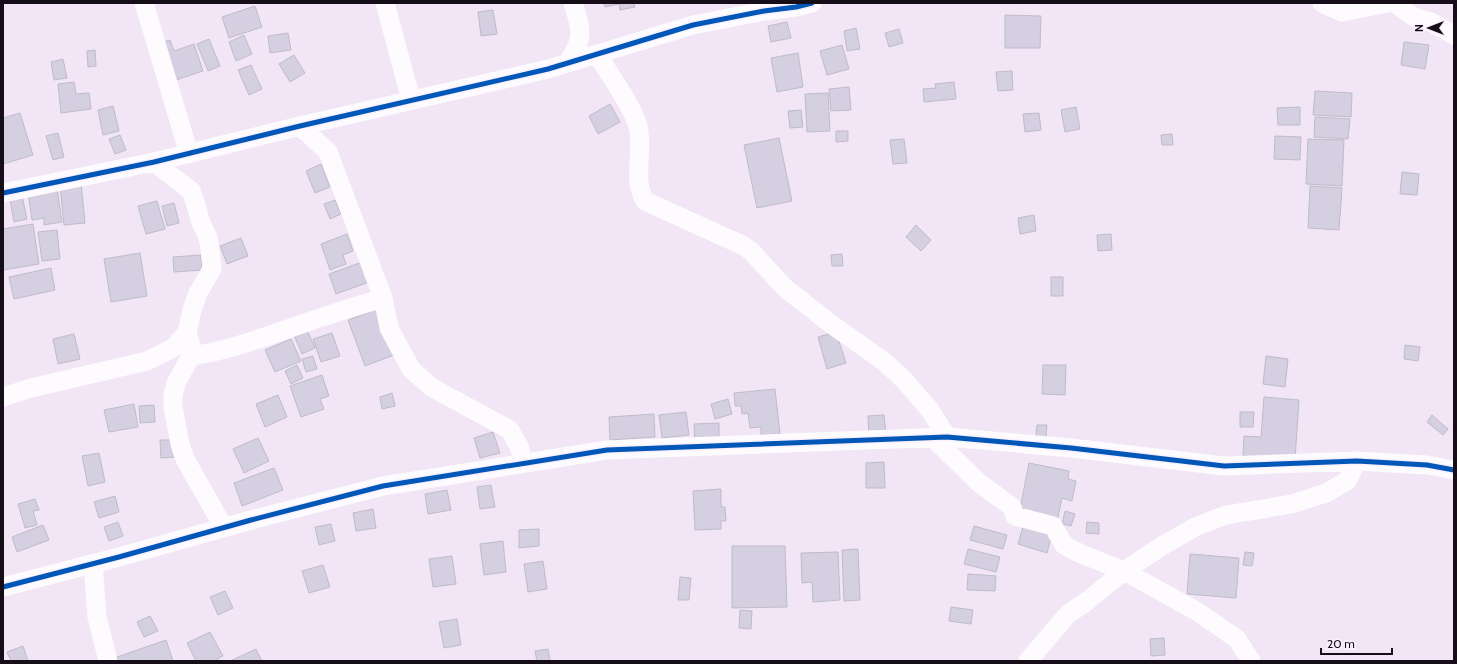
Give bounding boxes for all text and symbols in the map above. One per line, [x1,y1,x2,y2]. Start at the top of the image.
north arrow [1409,8,1449,48]
text: N [1412,24,1426,32]
scale bar [1321,630,1392,656]
text: 20 m [1327,636,1355,651]

